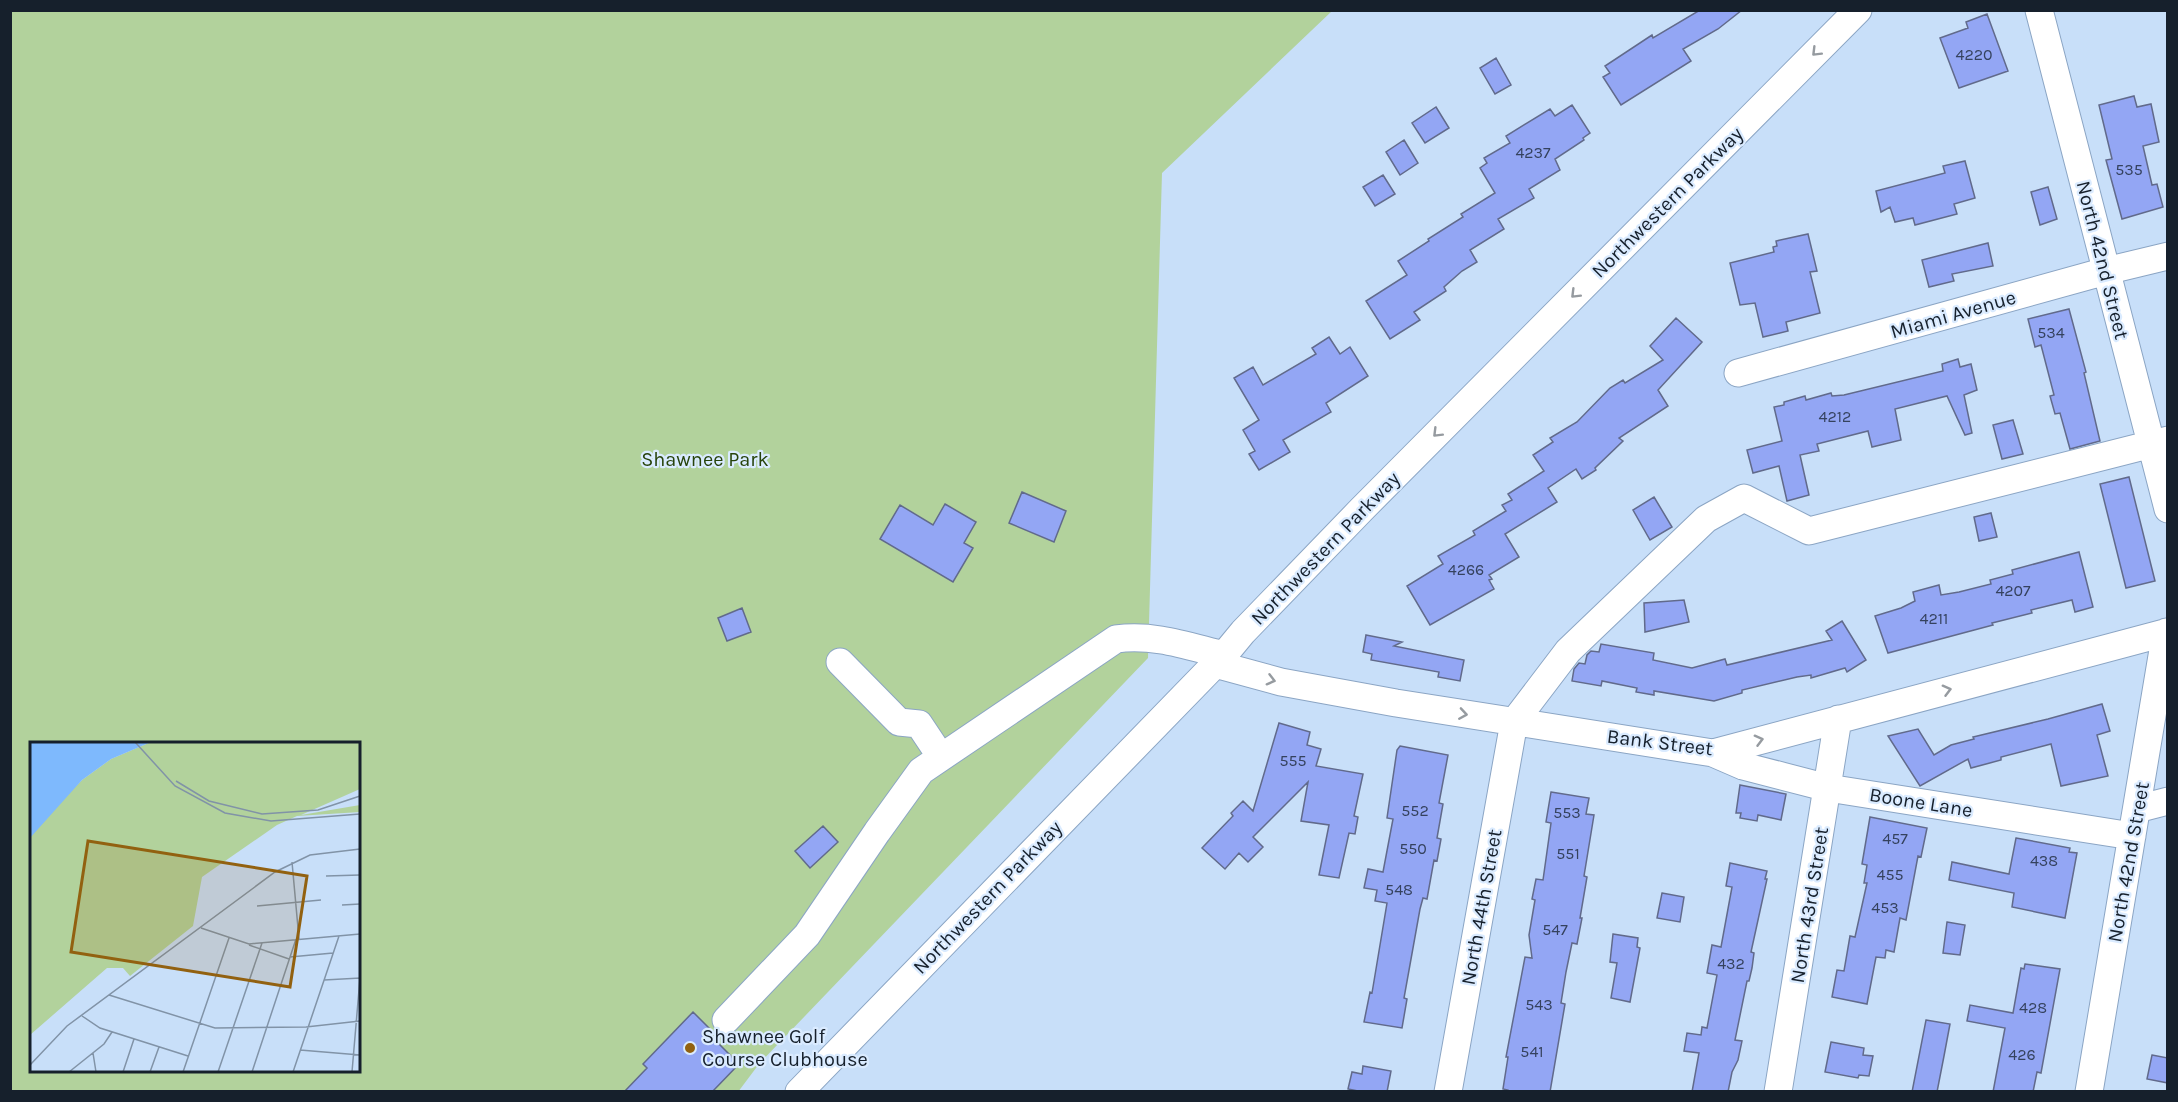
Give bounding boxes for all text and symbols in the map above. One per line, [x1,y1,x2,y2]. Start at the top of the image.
one-way arrow [1813,45,1823,56]
house number: 4220 [1956,45,1992,64]
street label: Northwestern Parkway [1587,122,1748,283]
house number: 4237 [1515,143,1551,162]
house number: 535 [2115,160,2143,179]
street label: North 42nd Street [2072,178,2133,342]
street label: Miami Avenue [1888,286,2018,343]
one-way arrow [1571,288,1582,298]
house number: 534 [2037,323,2065,342]
house number: 4212 [1819,407,1851,426]
one-way arrow [1434,425,1445,436]
park label: Shawnee Park [641,448,769,471]
street label: Northwestern Parkway [1246,467,1404,630]
house number: 4266 [1448,560,1484,579]
house number: 4207 [1995,581,2031,600]
house number: 4211 [1920,609,1948,628]
one-way arrow [1266,672,1276,685]
one-way arrow [1941,685,1952,697]
one-way arrow [1459,707,1468,719]
street label: Bank Street [1606,725,1715,760]
one-way arrow [1753,735,1764,747]
inset map [30,742,360,1072]
house number: 555 [1279,751,1307,770]
street label: North 42nd Street [2103,780,2154,944]
street label: Boone Lane [1868,783,1974,822]
house number: 552 [1401,801,1429,820]
house number: 553 [1553,803,1581,822]
street label: Northwestern Parkway [908,816,1066,979]
street label: North 43rd Street [1786,825,1833,985]
street label: North 44th Street [1456,827,1507,987]
house number: 457 [1882,829,1908,848]
house number: 550 [1399,839,1427,858]
house number: 551 [1556,844,1580,863]
house number: 438 [2030,851,2058,870]
house number: 455 [1877,865,1904,884]
house number: 548 [1385,880,1413,899]
house number: 453 [1871,898,1899,917]
house number: 547 [1542,920,1568,939]
house number: 432 [1717,954,1745,973]
house number: 543 [1525,995,1553,1014]
house number: 428 [2019,998,2047,1017]
place label: Shawnee Golf Course Clubhouse [702,1025,868,1071]
marker: Shawnee Golf Course Clubhouse [683,1041,697,1055]
house number: 541 [1520,1042,1544,1061]
house number: 426 [2008,1045,2036,1064]

